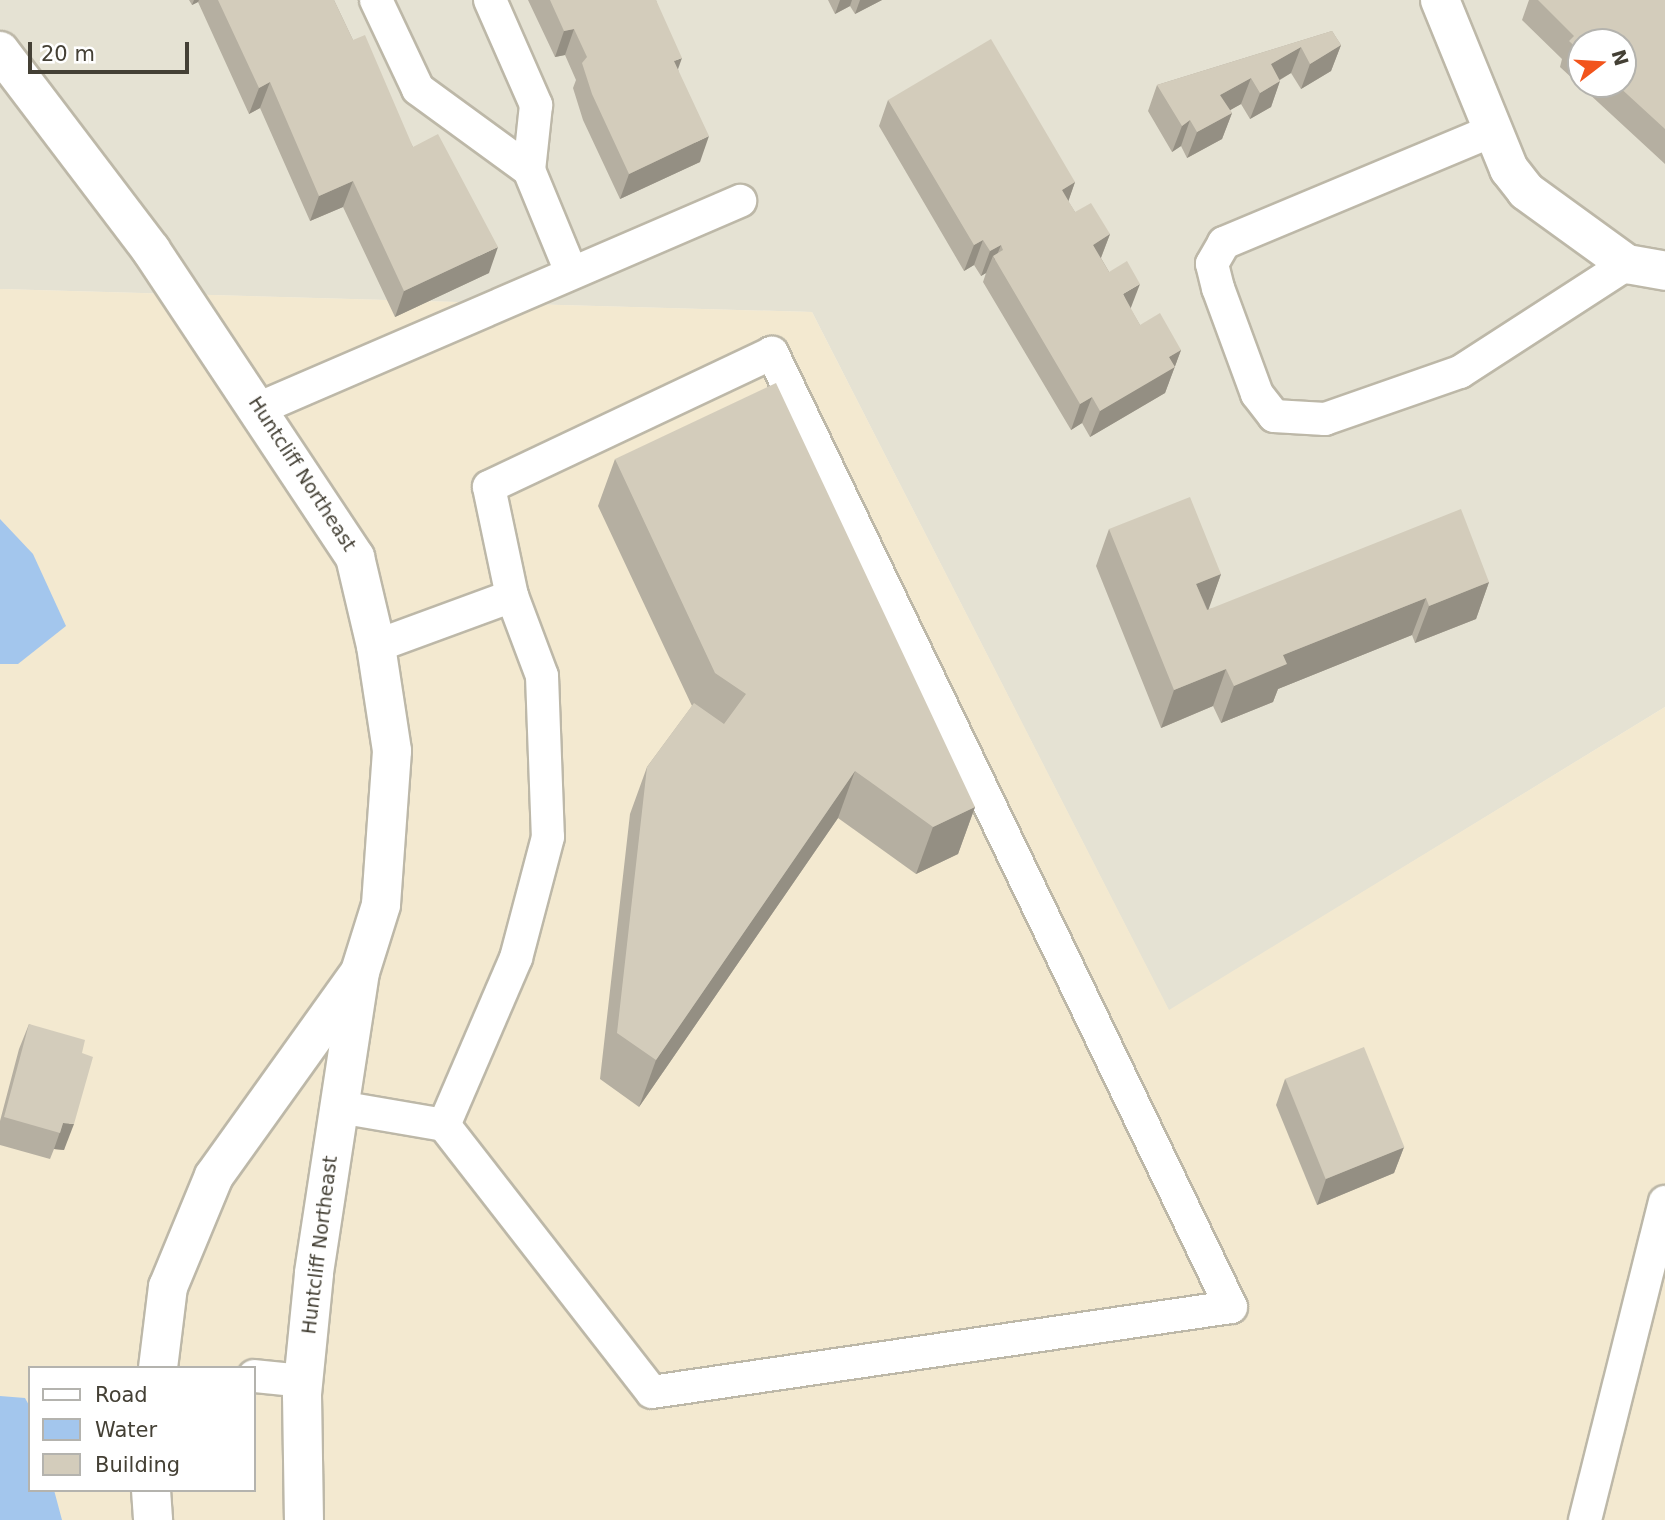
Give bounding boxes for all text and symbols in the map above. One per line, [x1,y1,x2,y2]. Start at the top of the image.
scale bar [32,28,192,72]
north arrow [1567,28,1637,98]
text: 20 m [41,42,95,66]
text: N [1607,47,1633,68]
street label: Huntcliff Northeast [243,392,361,556]
street label: Huntcliff Northeast [298,1154,342,1336]
legend [28,1366,256,1492]
text: Road [95,1383,148,1407]
text: Water [95,1418,157,1442]
text: Building [95,1453,180,1477]

